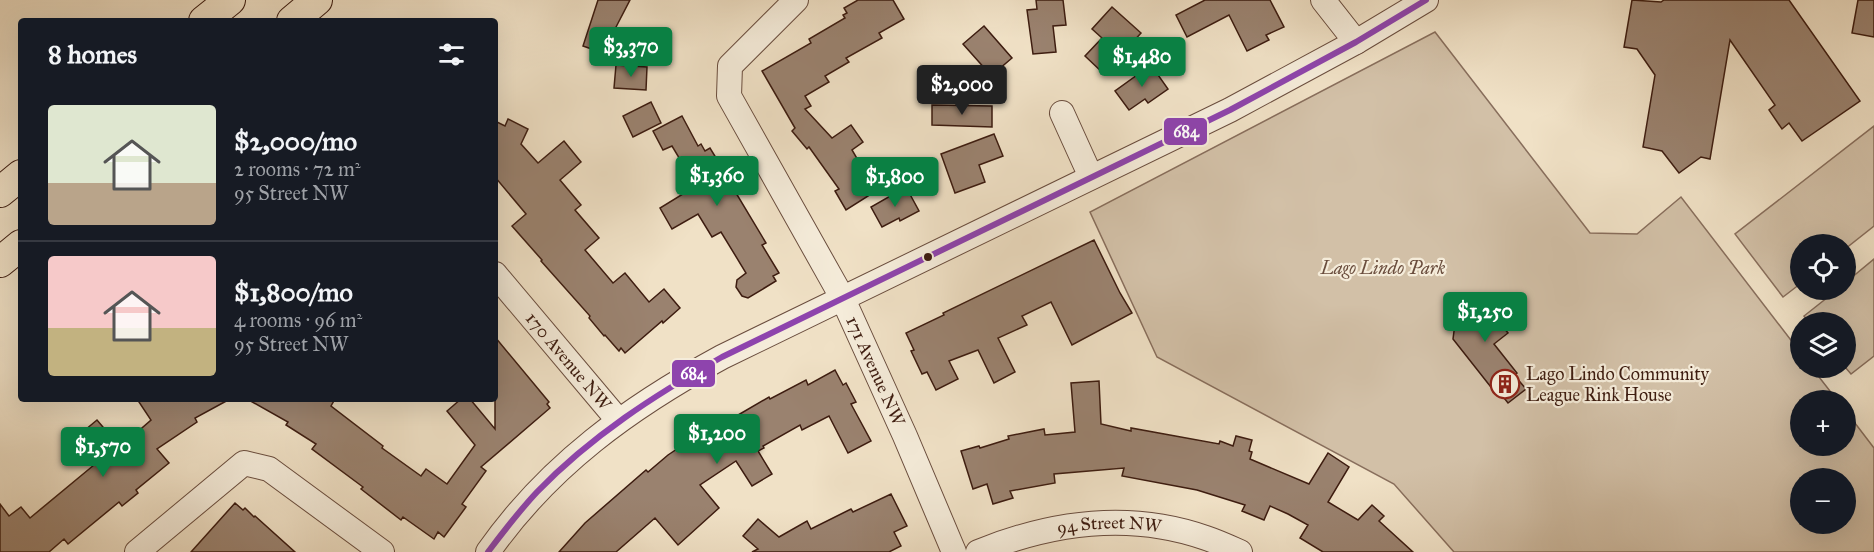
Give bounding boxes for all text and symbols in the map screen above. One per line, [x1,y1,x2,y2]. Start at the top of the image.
pin: $3,370 [582,27,680,78]
text: $3,370 [603,34,659,58]
pin: $1,480 [1093,37,1191,88]
text: 8 homes [48,38,137,70]
icon: filters [435,38,468,71]
text: $1,480 [1113,44,1171,68]
pin: $2,000 [913,65,1011,116]
text: $2,000 [931,72,993,96]
line badge: 684 [1163,117,1208,146]
text: 684 [1173,122,1200,142]
text: $2,000/mo [234,125,357,157]
icon: home [96,129,168,201]
pin: $1,360 [668,156,766,207]
text: 2 rooms · 72 m² [234,157,361,181]
pin: $1,800 [846,157,944,208]
text: $1,360 [690,163,744,187]
text: $1,800 [866,164,924,188]
text: 95 Street NW [234,181,348,205]
map controls [1790,234,1856,534]
button: locate [1790,234,1856,300]
unlabelled marker [922,251,934,263]
park label: Lago Lindo Park [1320,257,1445,279]
text: $1,800/mo [234,276,353,308]
icon: home [96,280,168,352]
pin: $1,250 [1436,292,1534,343]
text: $1,250 [1457,299,1513,323]
text: 4 rooms · 96 m² [234,308,362,332]
street label: 170 Avenue NW [521,308,617,415]
street label: 171 Avenue NW [841,312,910,430]
button: layers [1790,312,1856,378]
text: 95 Street NW [234,332,348,356]
line badge: 684 [671,359,716,388]
place label: Lago Lindo Community League Rink House [1526,363,1710,407]
text: 684 [680,364,707,384]
building icon: Lago Lindo Community League Rink House [1489,368,1521,400]
button: + [1790,390,1856,456]
pin: $1,200 [668,414,766,465]
text: $1,200 [688,421,746,445]
pin: $1,570 [54,427,152,478]
text: $1,570 [75,434,131,458]
button: − [1790,468,1856,534]
street label: 94 Street NW [1055,512,1164,539]

